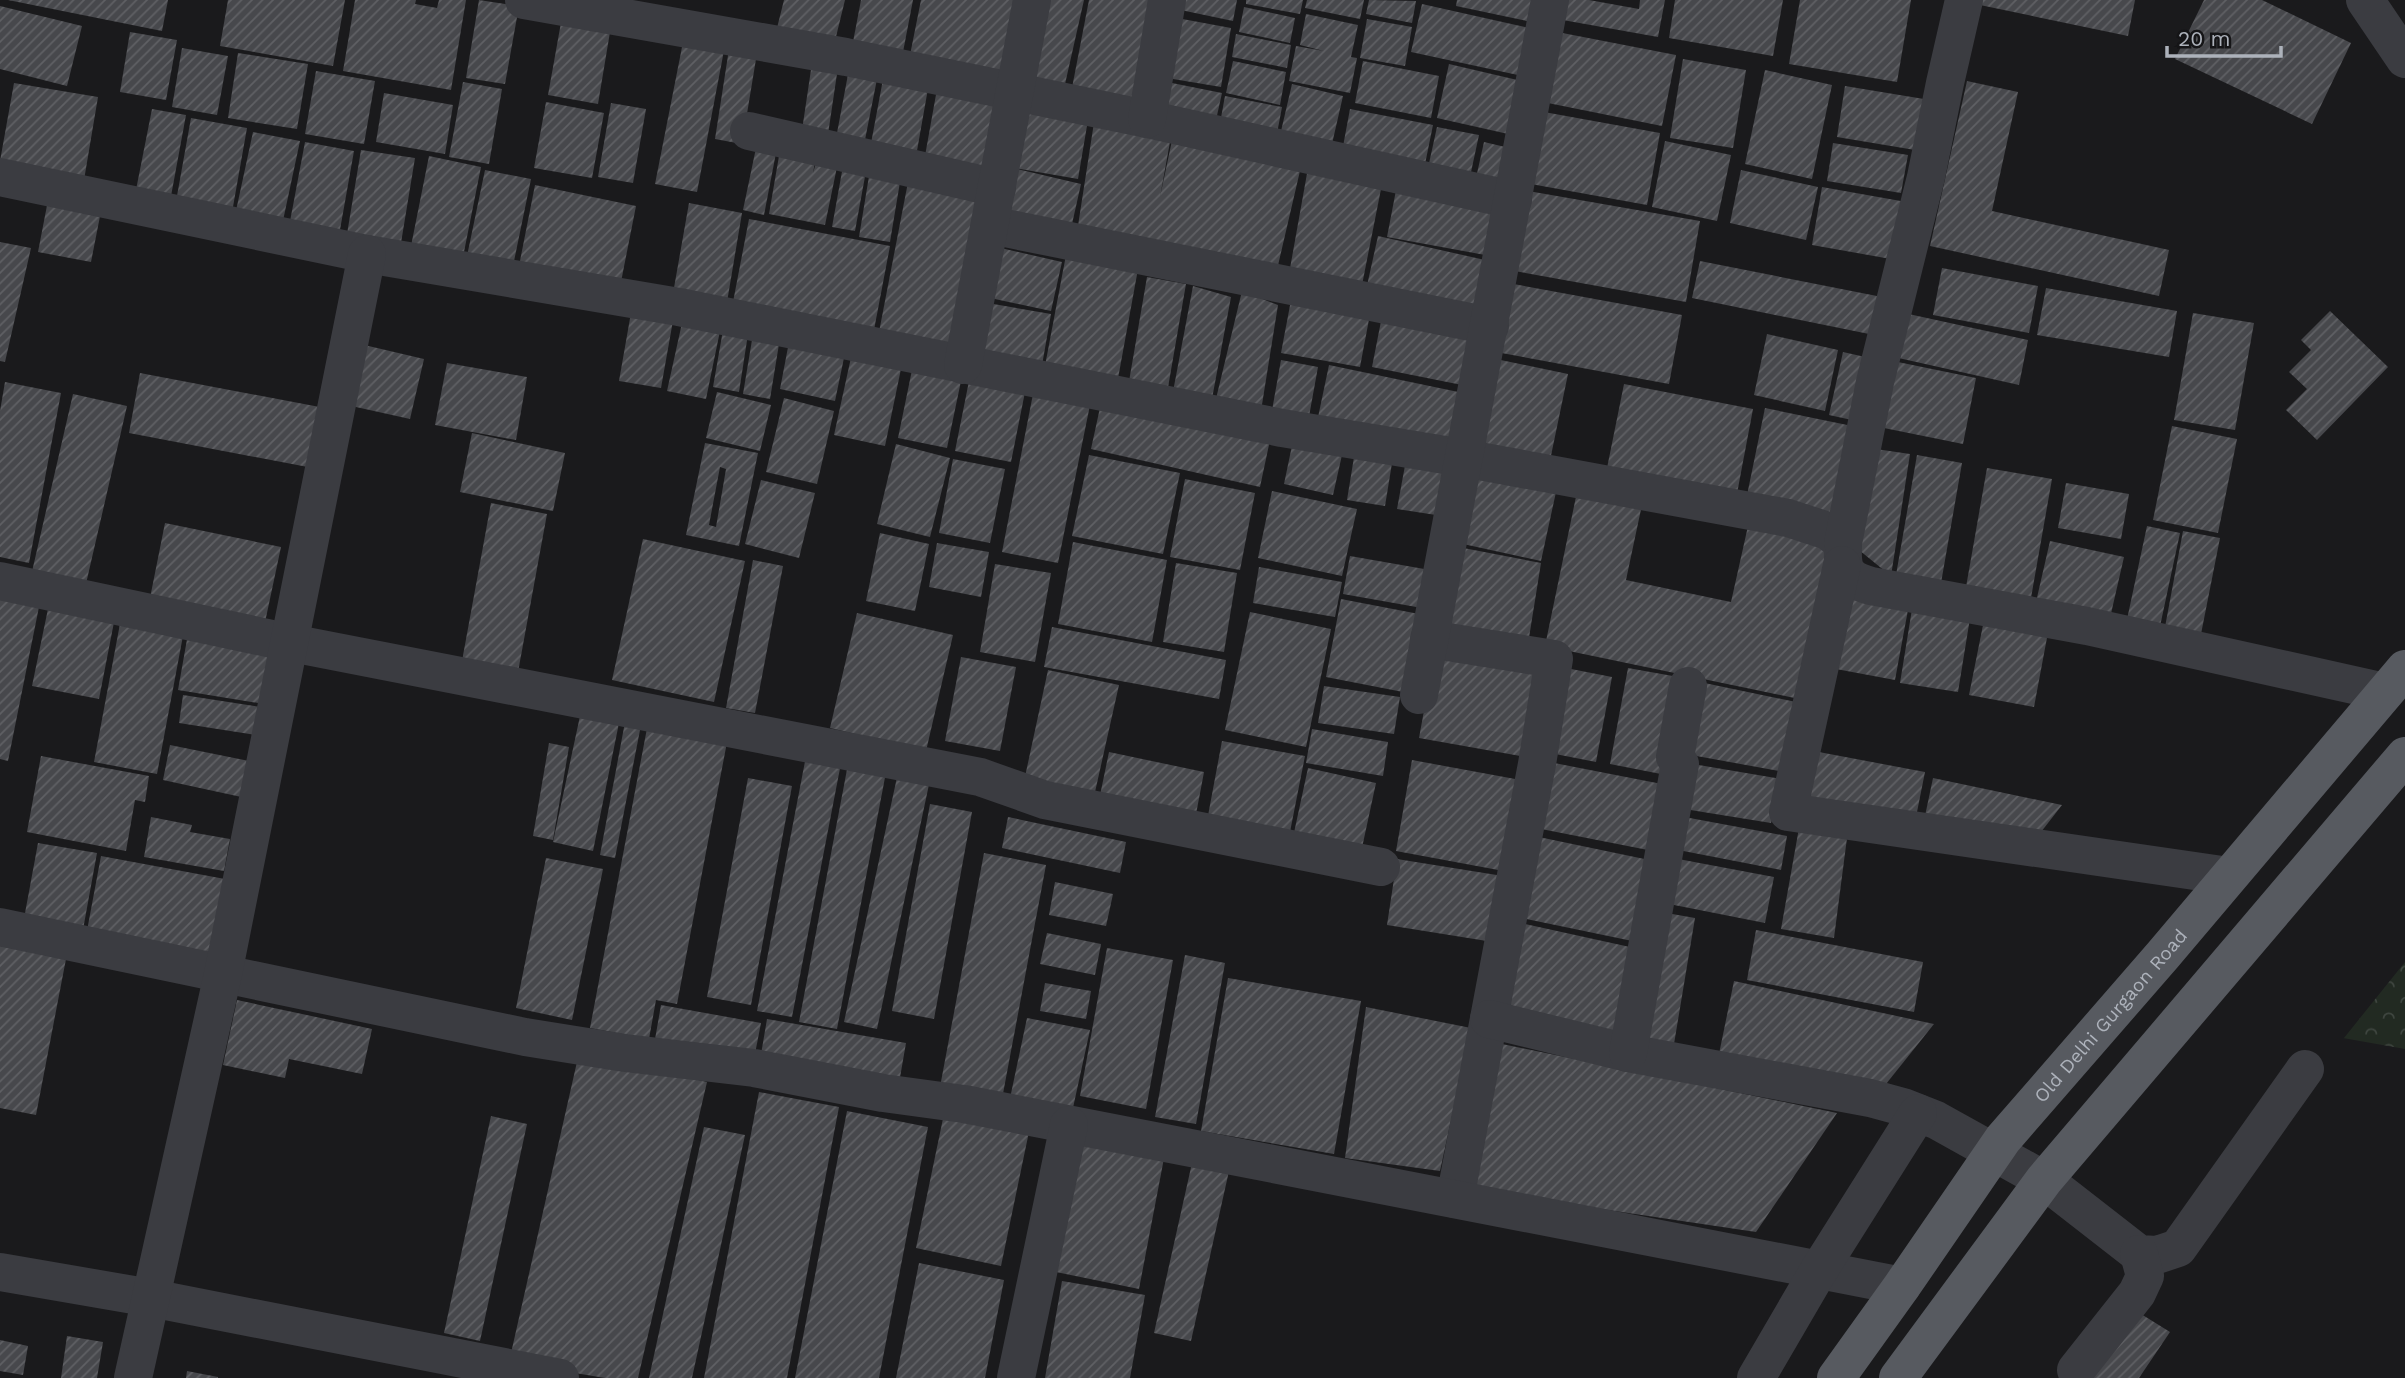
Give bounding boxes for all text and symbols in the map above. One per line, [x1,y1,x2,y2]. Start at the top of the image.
scale bar [2167,14,2281,58]
text: 20 m [2178,26,2230,51]
street label: Old Delhi Gurgaon Road [2029,924,2192,1107]

